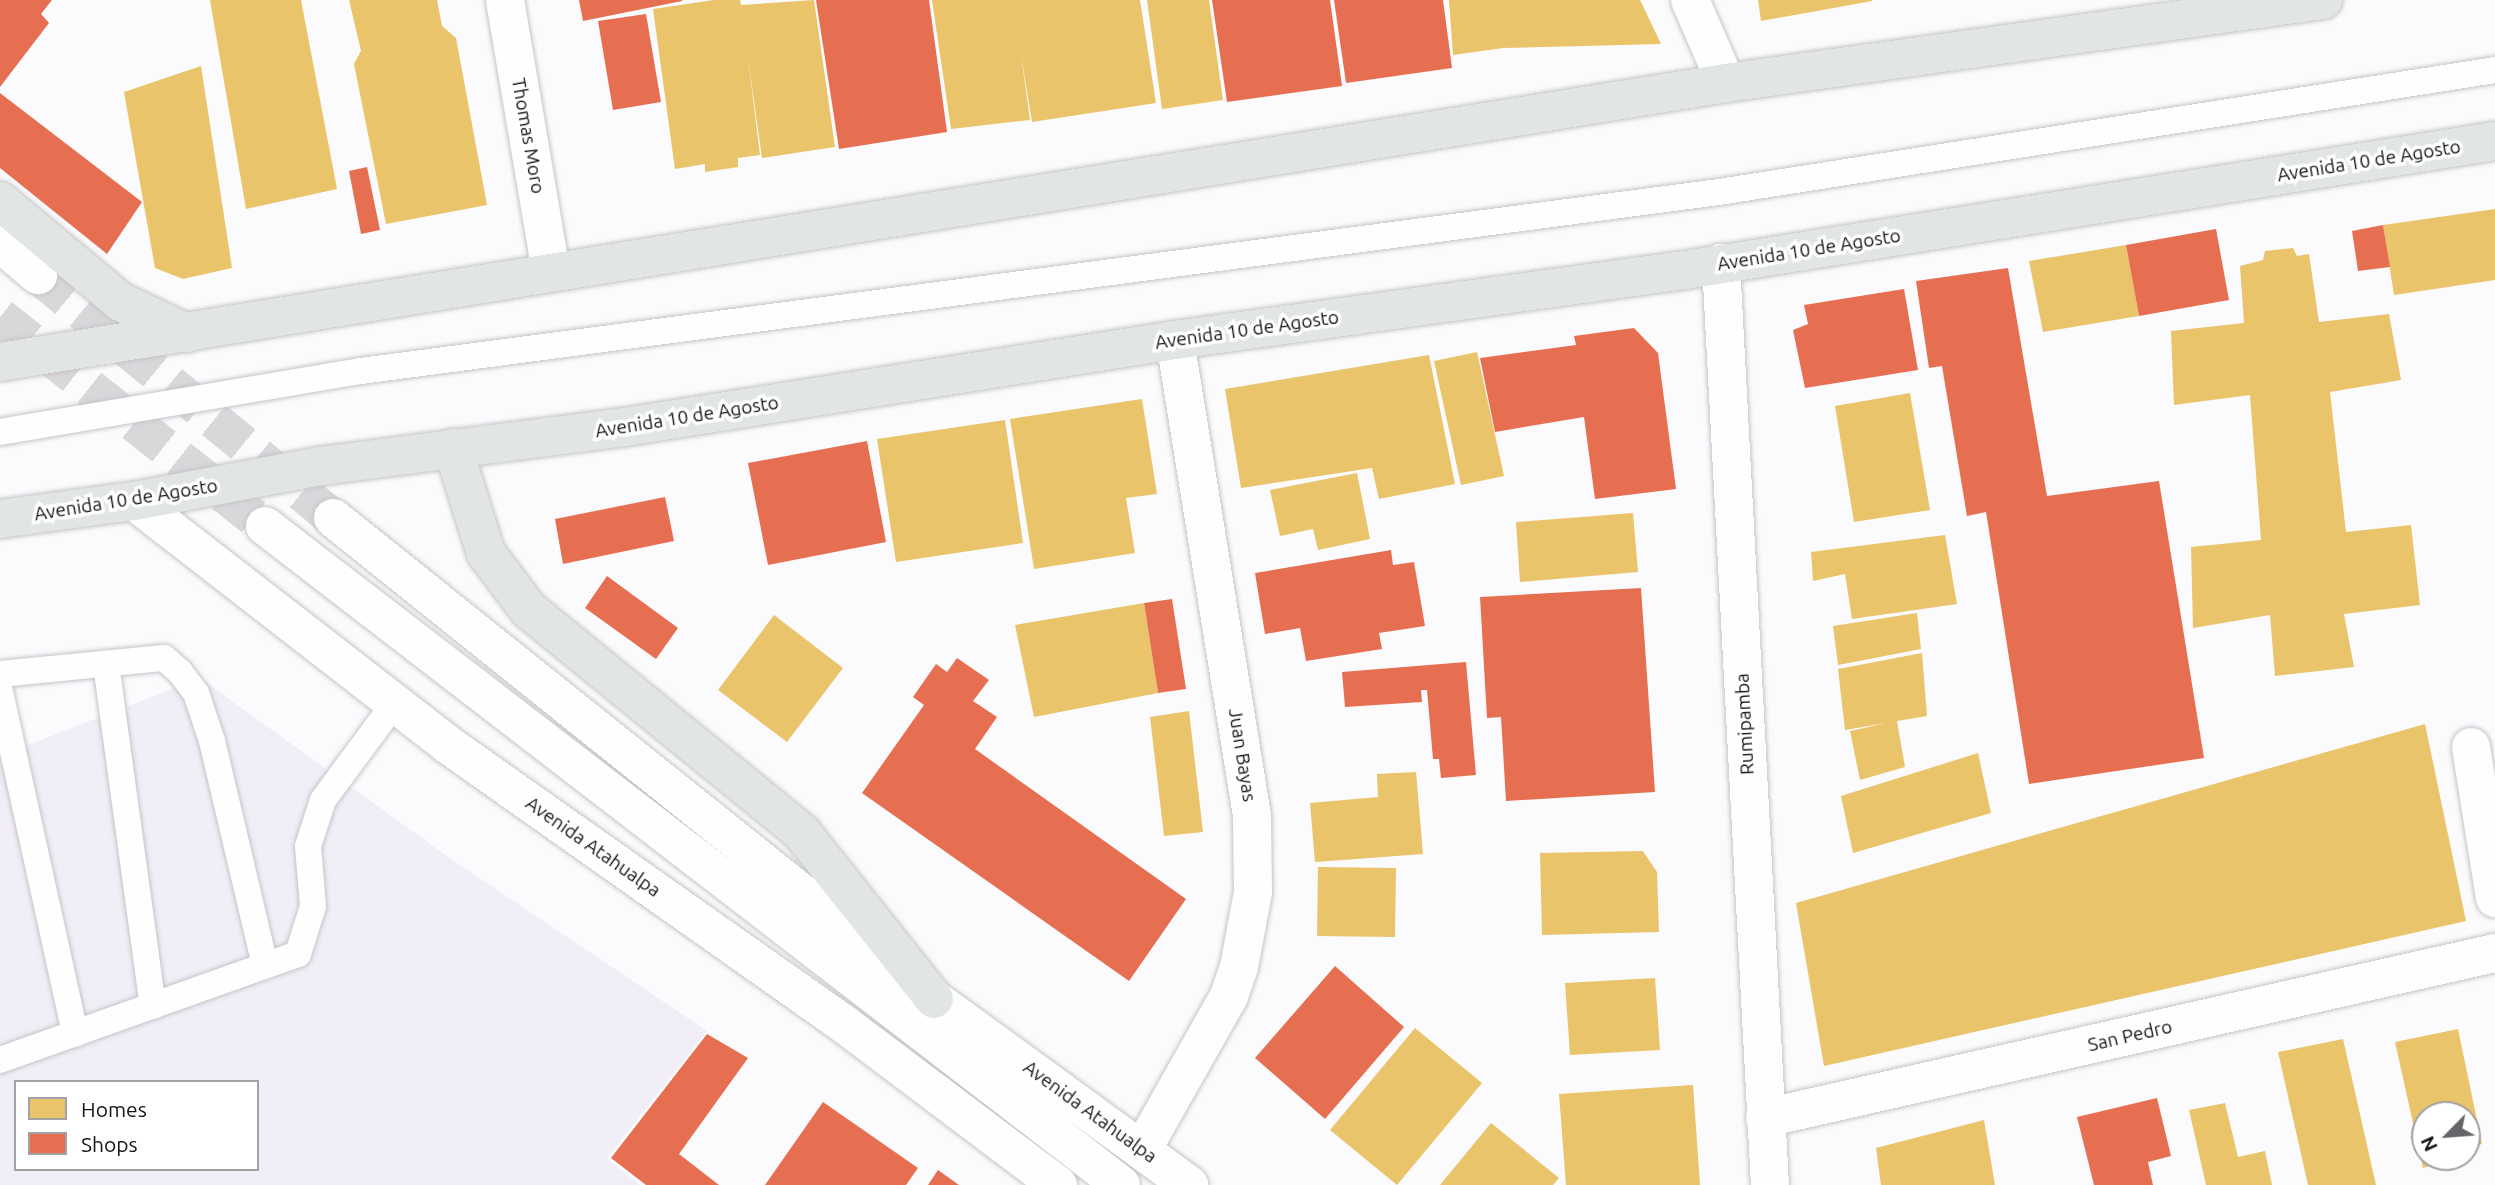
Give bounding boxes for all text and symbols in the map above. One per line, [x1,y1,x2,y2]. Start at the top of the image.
street label: Thomas Moro [507,76,549,196]
street label: Avenida 10 de Agosto [2276,135,2462,187]
street label: Avenida 10 de Agosto [1716,224,1902,276]
street label: Avenida 10 de Agosto [1154,306,1340,354]
street label: Avenida 10 de Agosto [594,391,780,443]
street label: Avenida 10 de Agosto [33,474,219,526]
street label: Rumipamba [1731,673,1759,775]
street label: Juan Bayas [1223,707,1261,803]
street label: Avenida Atahualpa [521,792,665,902]
street label: San Pedro [2086,1015,2174,1057]
street label: Avenida Atahualpa [1019,1056,1161,1168]
legend [14,1080,259,1171]
text: Homes [81,1097,147,1121]
north arrow [2411,1101,2481,1171]
text: Shops [81,1132,138,1156]
text: N [2416,1133,2442,1155]

